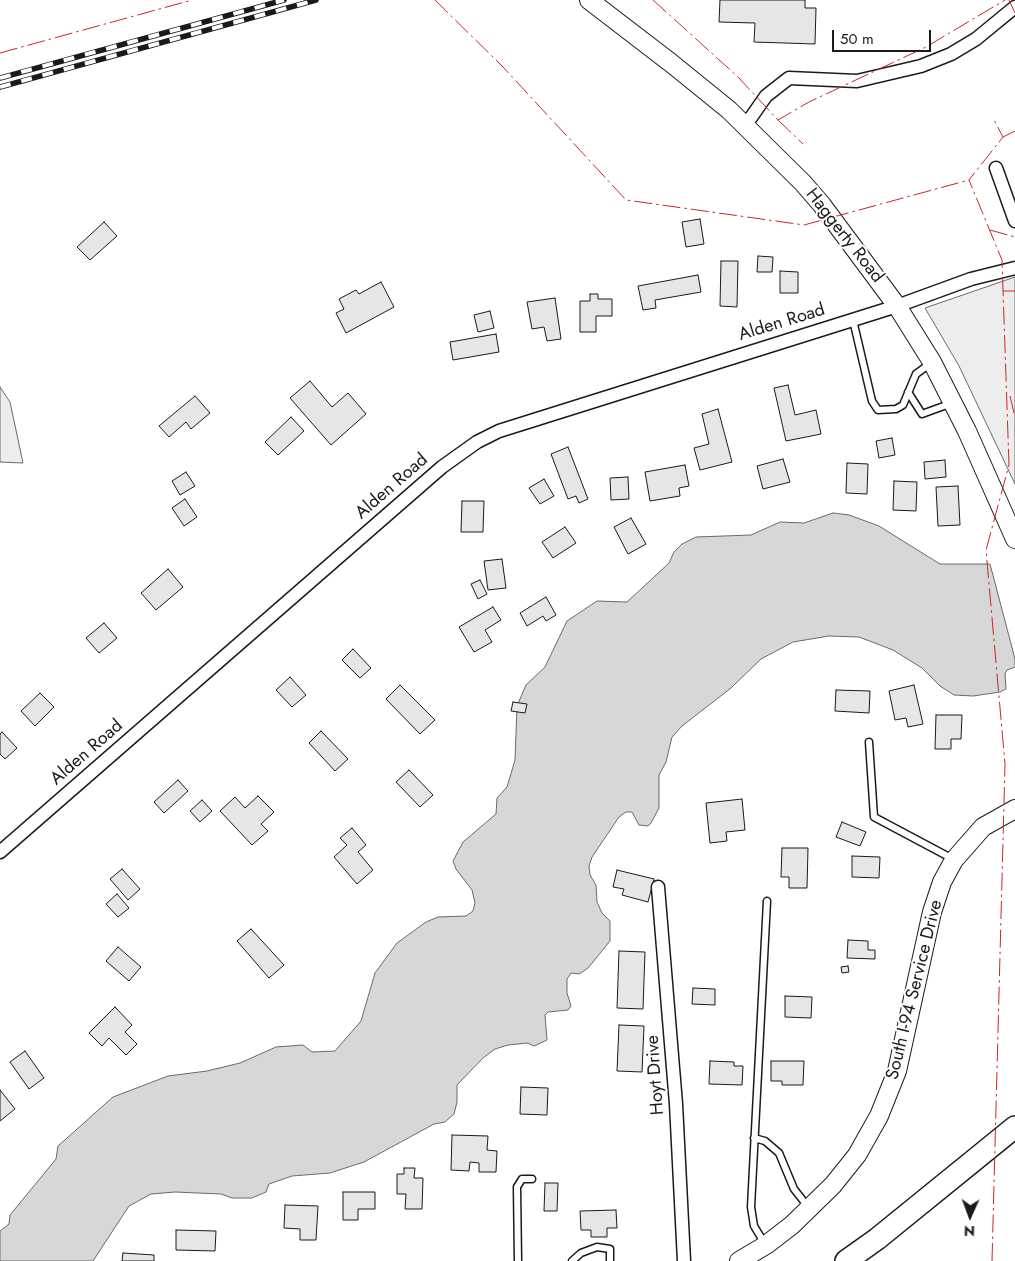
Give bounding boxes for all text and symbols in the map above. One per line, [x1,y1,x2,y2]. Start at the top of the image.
scale bar [835,20,934,52]
text: 50 m [840,28,874,50]
street label: Haggerty Road [800,184,888,288]
street label: Alden Road [736,300,828,346]
street label: Alden Road [351,450,433,524]
street label: Alden Road [46,716,128,790]
street label: South I-94 Service Drive [882,898,948,1082]
street label: Hoyt Drive [642,1034,670,1116]
north arrow [945,1191,995,1241]
text: N [964,1221,975,1241]

